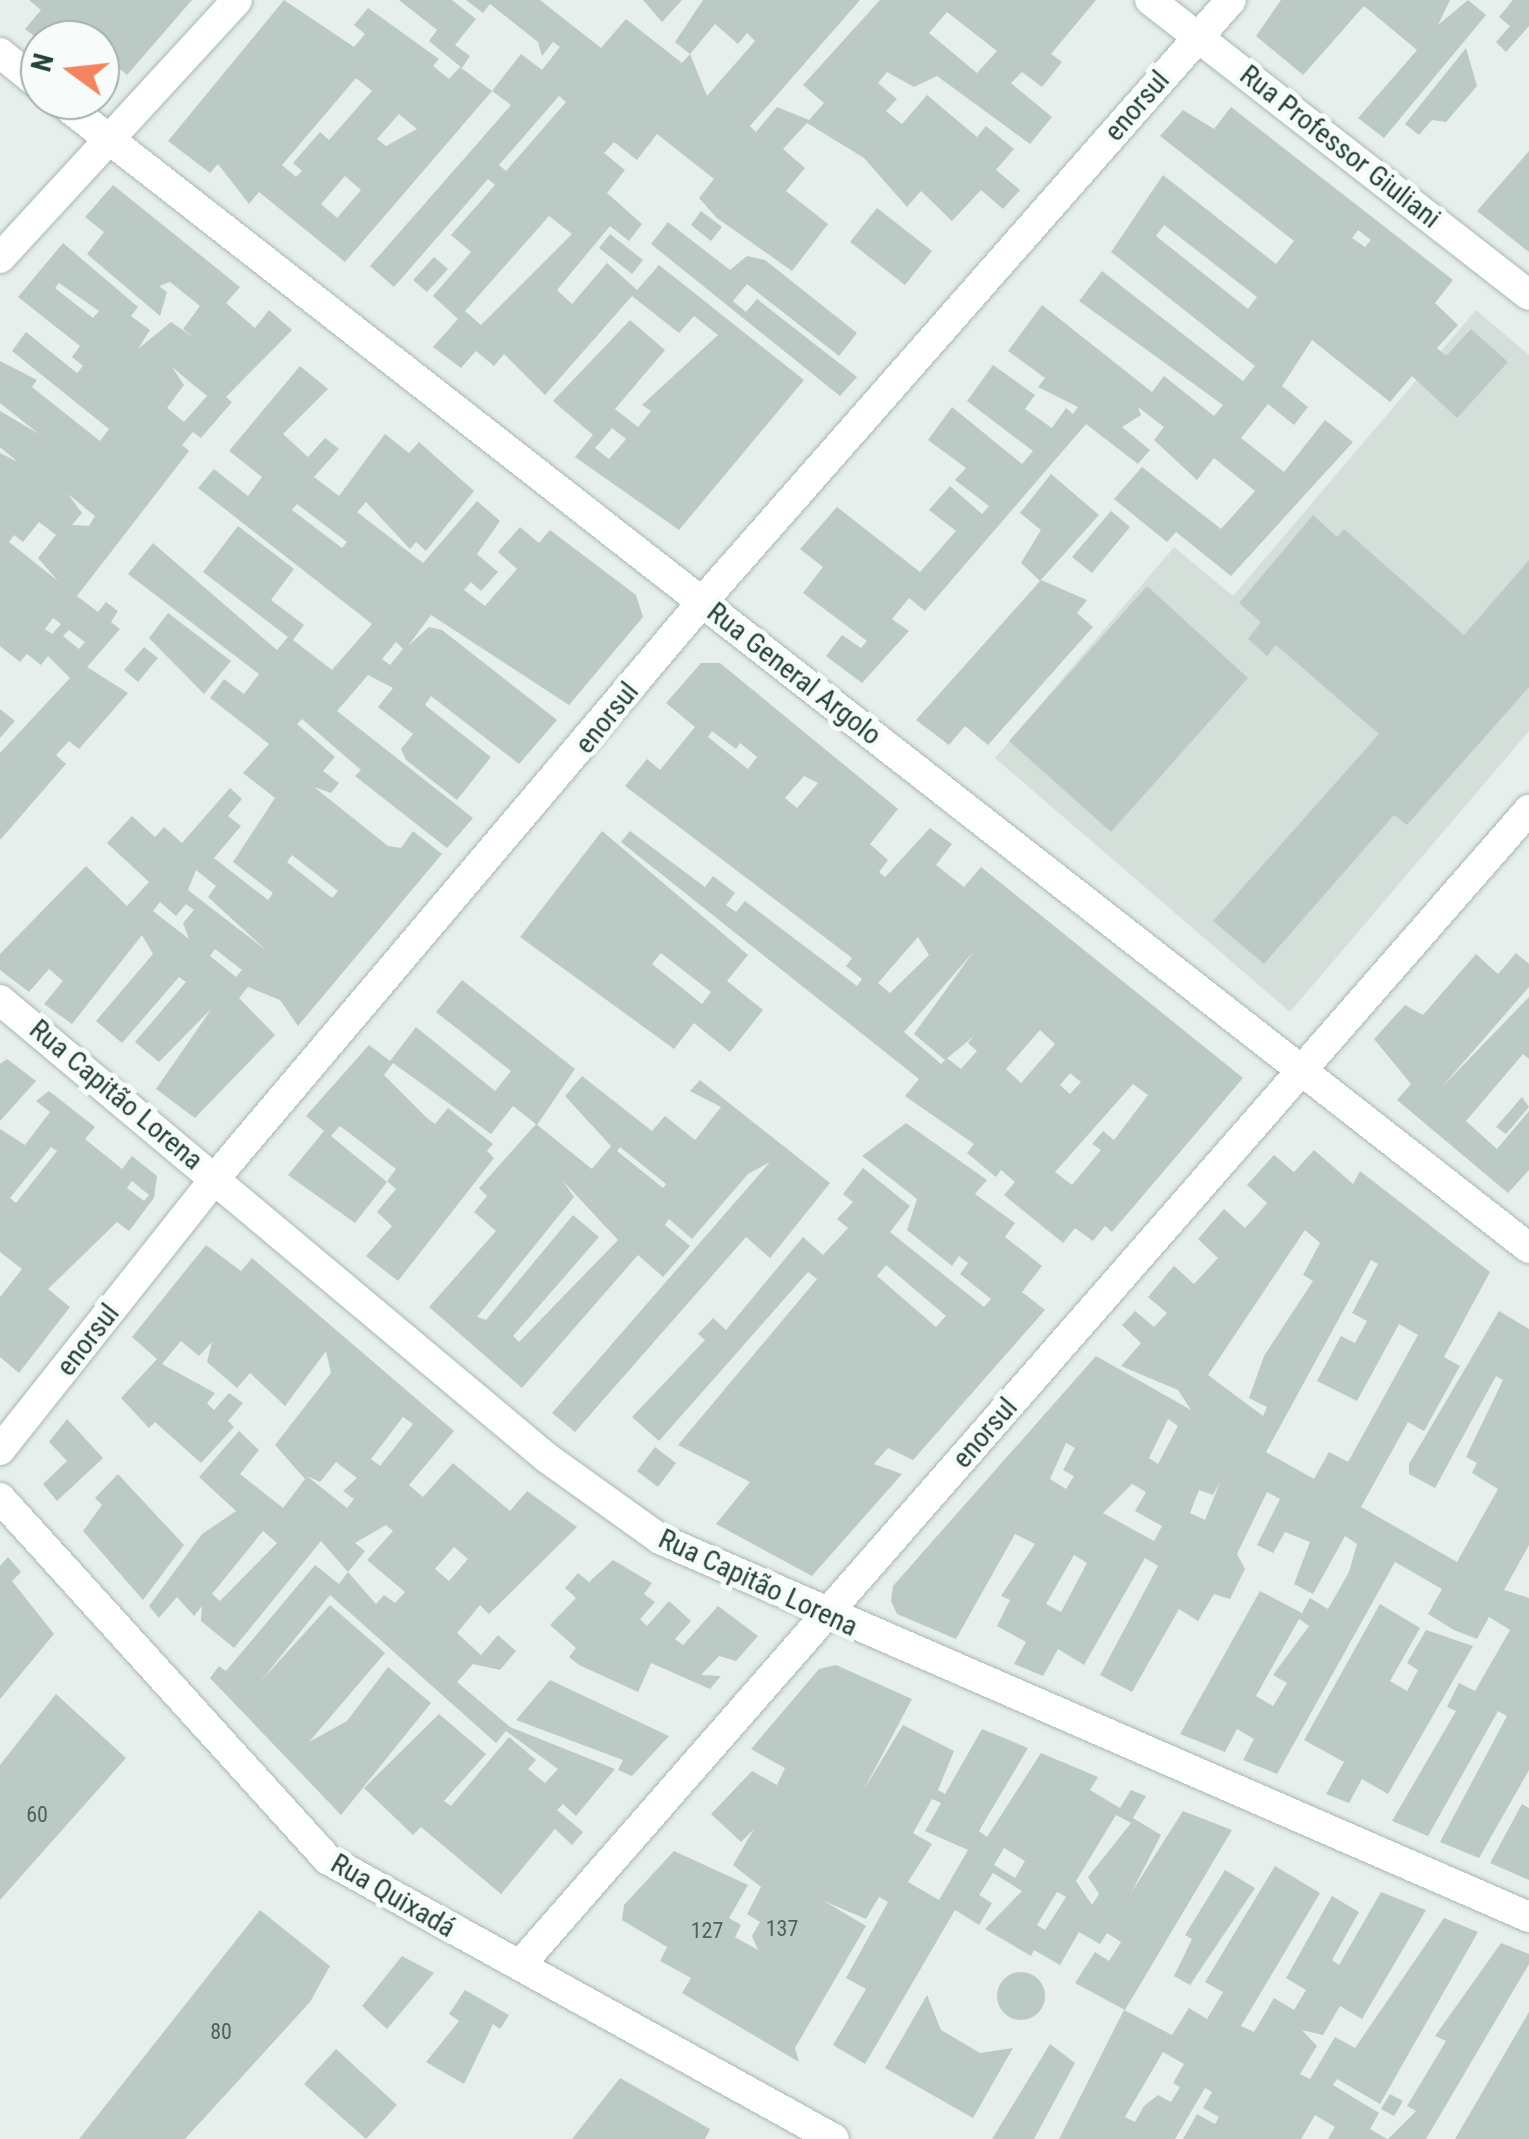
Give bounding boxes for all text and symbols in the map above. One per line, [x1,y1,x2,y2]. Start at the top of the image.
north arrow [20,20,120,120]
text: N [24,50,61,75]
street label: Rua Professor Giuliani [1233,58,1447,236]
street label: enorsul [1097,64,1177,148]
street label: Rua General Argolo [700,596,888,752]
street label: enorsul [568,676,646,760]
street label: Rua Capitão Lorena [23,1013,209,1177]
street label: enorsul [50,1297,126,1383]
street label: enorsul [945,1391,1025,1475]
street label: Rua Capitão Lorena [653,1522,863,1644]
house number: 60 [26,1802,48,1828]
street label: Rua Quixadá [325,1847,461,1945]
house number: 137 [766,1916,798,1942]
house number: 127 [691,1918,723,1944]
house number: 80 [210,2019,232,2045]

